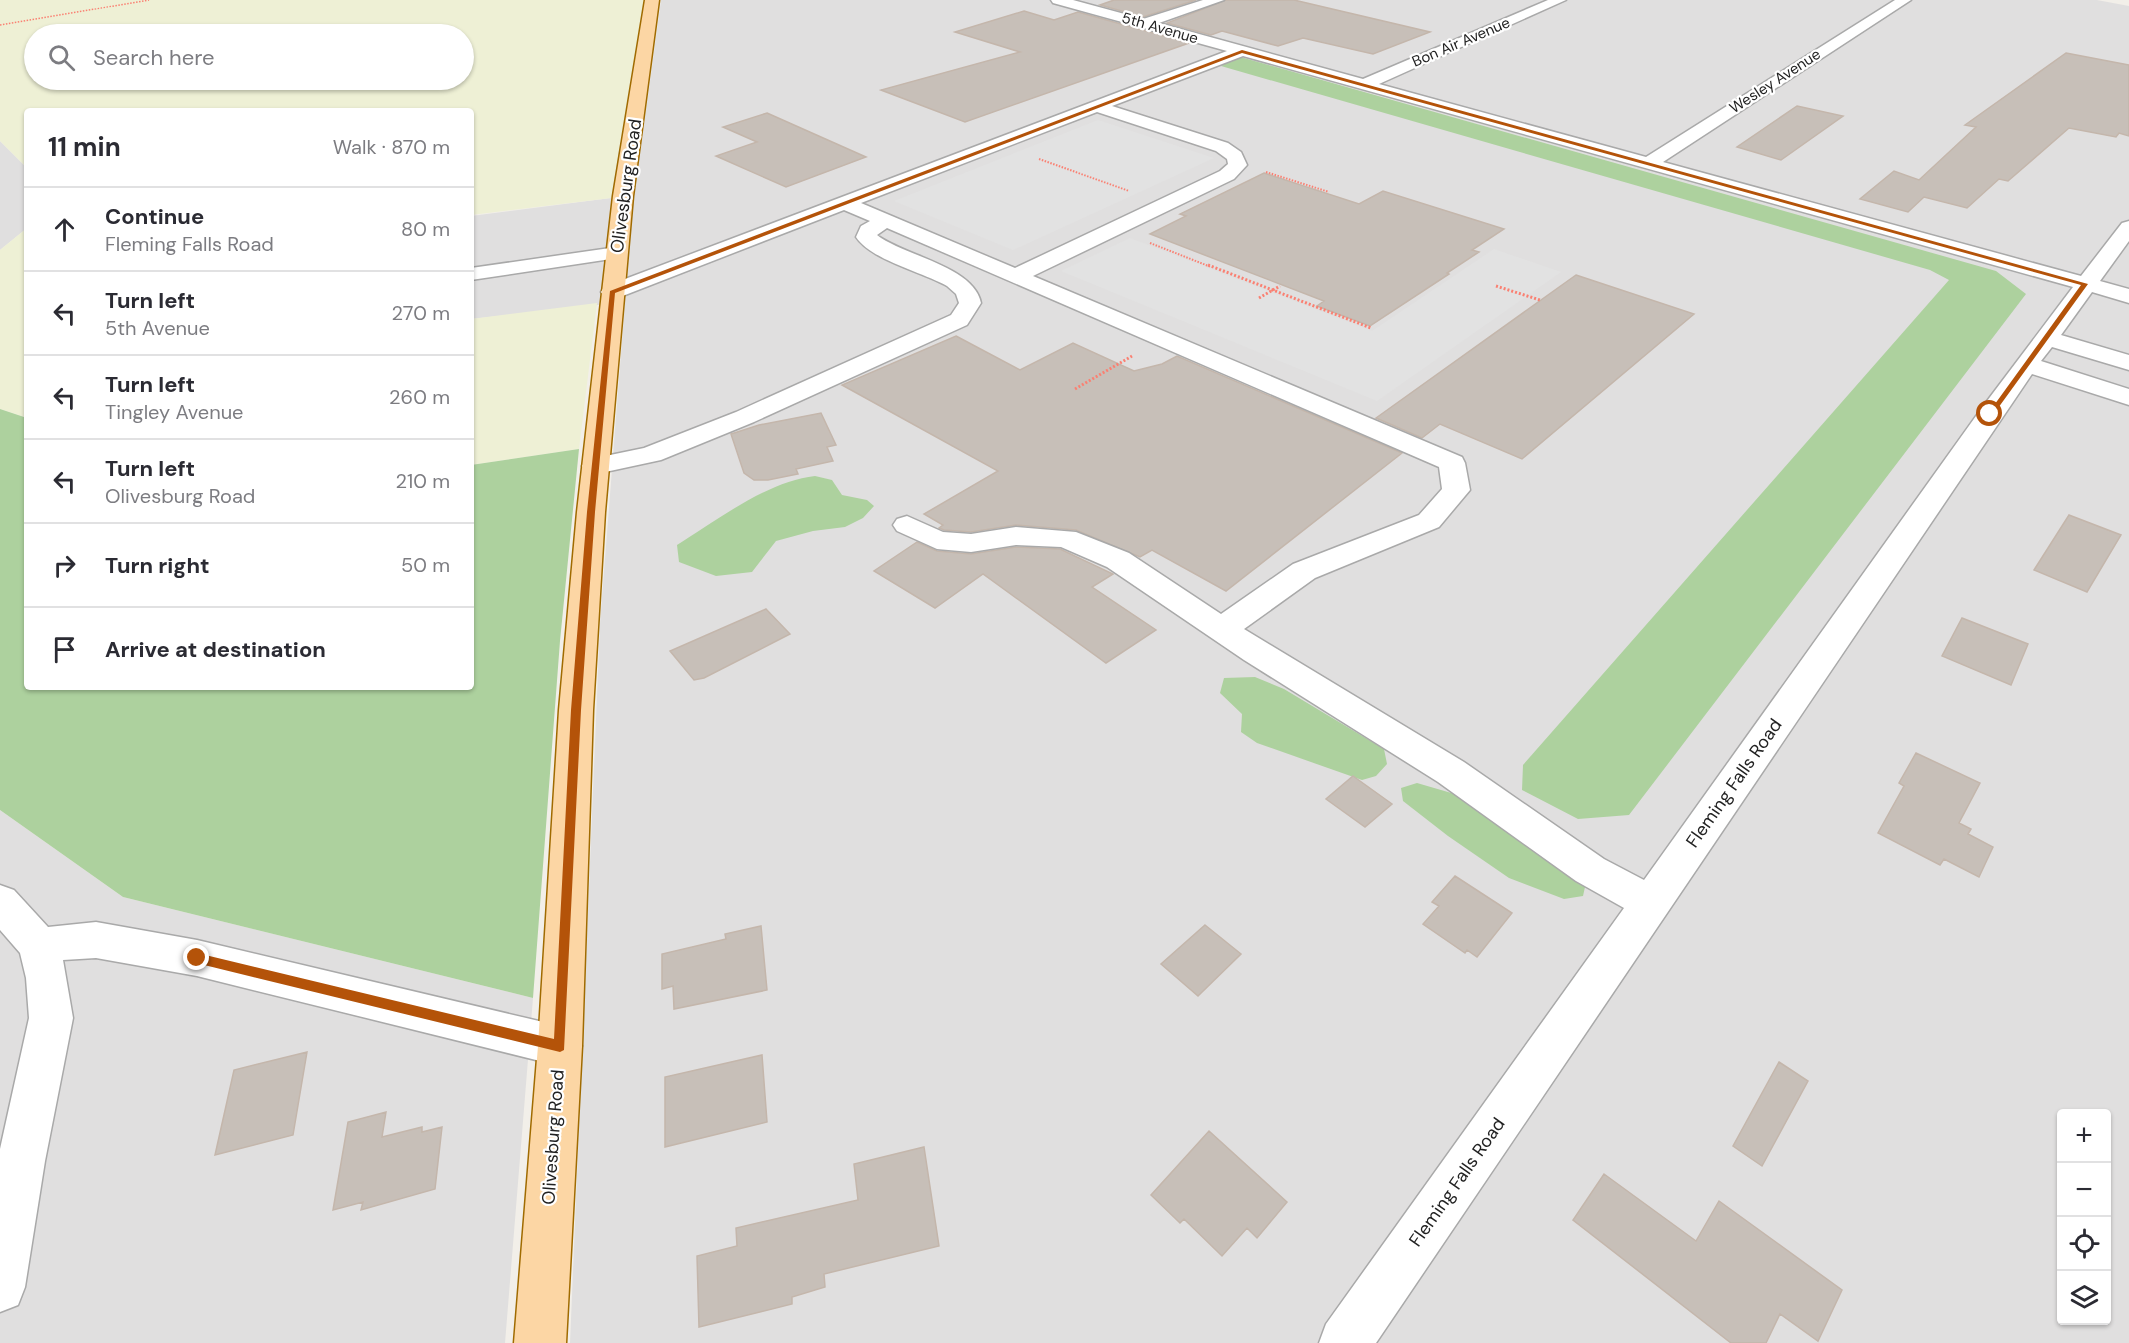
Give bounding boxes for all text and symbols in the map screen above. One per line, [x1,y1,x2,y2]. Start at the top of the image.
street label: 5th Avenue [1119,8,1201,48]
street label: Bon Air Avenue [1409,12,1513,72]
search box [24,24,474,90]
icon: search [45,41,78,74]
text: Search here [93,43,214,72]
street label: Wesley Avenue [1726,44,1824,118]
street label: Olivesburg Road [605,117,647,255]
text: 11 min [48,130,121,164]
text: Walk · 870 m [333,134,450,160]
text: Continue [105,202,204,231]
icon: ahead [48,213,81,246]
text: 80 m [401,216,450,242]
text: Fleming Falls Road [105,231,274,257]
text: Turn left [105,286,195,315]
icon: left [48,297,81,330]
text: 270 m [392,300,450,326]
text: 5th Avenue [105,315,210,341]
text: Turn left [105,370,195,399]
icon: left [48,381,81,414]
text: 260 m [389,384,450,410]
text: Tingley Avenue [105,399,243,425]
route start [1976,400,2002,426]
text: Turn left [105,454,195,483]
icon: left [48,465,81,498]
text: 210 m [395,468,450,494]
text: Olivesburg Road [105,483,255,509]
icon: right [48,549,81,582]
text: Turn right [105,551,210,580]
text: 50 m [401,552,450,578]
icon: arrive [48,633,81,666]
text: Arrive at destination [105,635,326,664]
street label: Fleming Falls Road [1681,714,1787,852]
route end [183,944,209,970]
street label: Olivesburg Road [536,1069,570,1205]
map controls [2057,1109,2111,1325]
button: + [2057,1109,2111,1163]
street label: Fleming Falls Road [1404,1113,1510,1251]
button: − [2057,1163,2111,1217]
button: locate [2057,1217,2111,1271]
button: layers [2057,1271,2111,1325]

